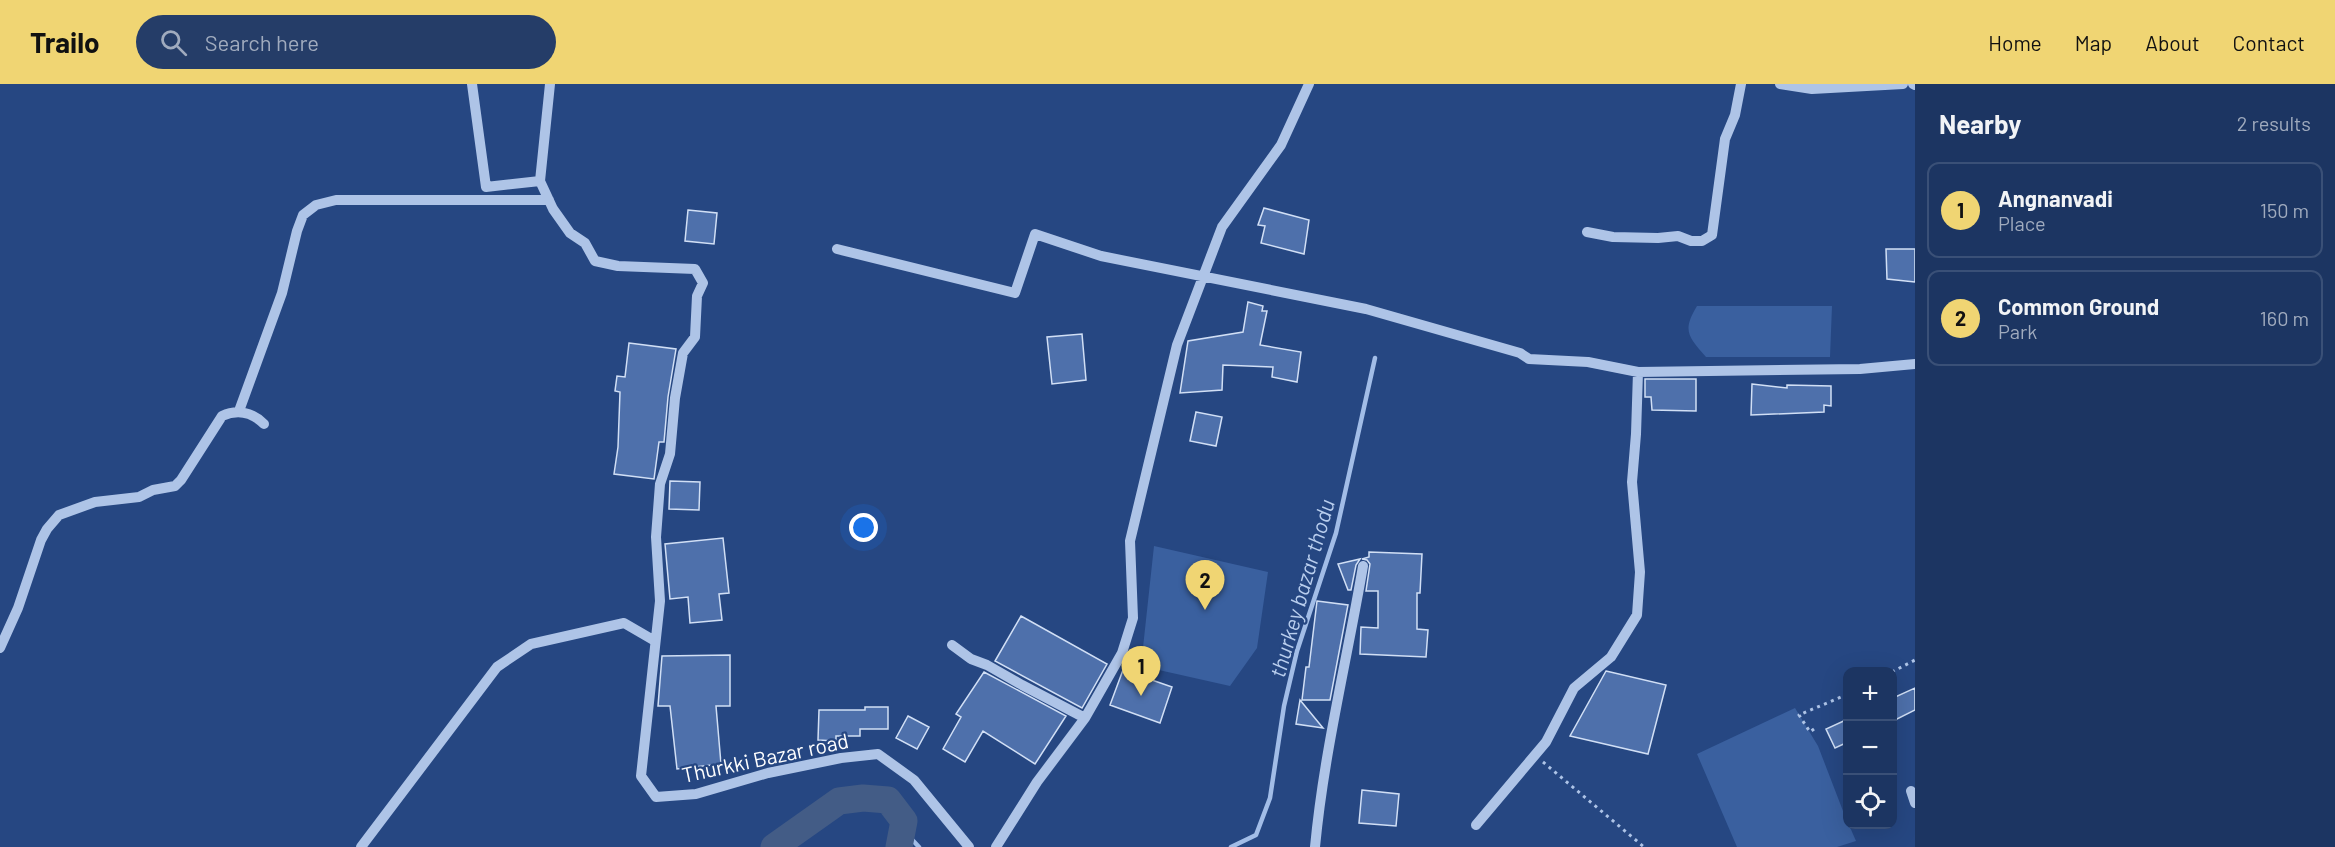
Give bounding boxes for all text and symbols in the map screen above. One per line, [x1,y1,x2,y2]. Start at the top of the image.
search box [136,15,556,69]
text: Trailo [30,25,100,59]
icon: search [157,26,190,59]
text: Search here [205,29,319,55]
text: Home [1988,30,2042,55]
text: Map [2075,30,2112,55]
text: About [2145,30,2200,55]
text: Contact [2233,30,2305,55]
text: Nearby [1939,108,2021,139]
text: 2 results [2237,111,2311,135]
text: Angnanvadi [1998,185,2113,211]
text: 1 [1957,198,1964,222]
text: 150 m [2260,198,2309,222]
text: Place [1998,211,2046,235]
text: Common Ground [1998,293,2159,319]
text: 2 [1955,306,1966,330]
text: 160 m [2260,306,2309,330]
text: Park [1998,319,2037,343]
water label: thurkey bazar thodu [1263,496,1339,680]
your location [849,513,878,542]
pin: 2 [1186,560,1224,610]
pin: 1 [1122,646,1160,696]
map controls [1843,667,1897,829]
button: + [1843,667,1897,721]
button: − [1843,721,1897,775]
street label: Thurkki Bazar road [679,727,851,787]
button: locate [1843,775,1897,829]

